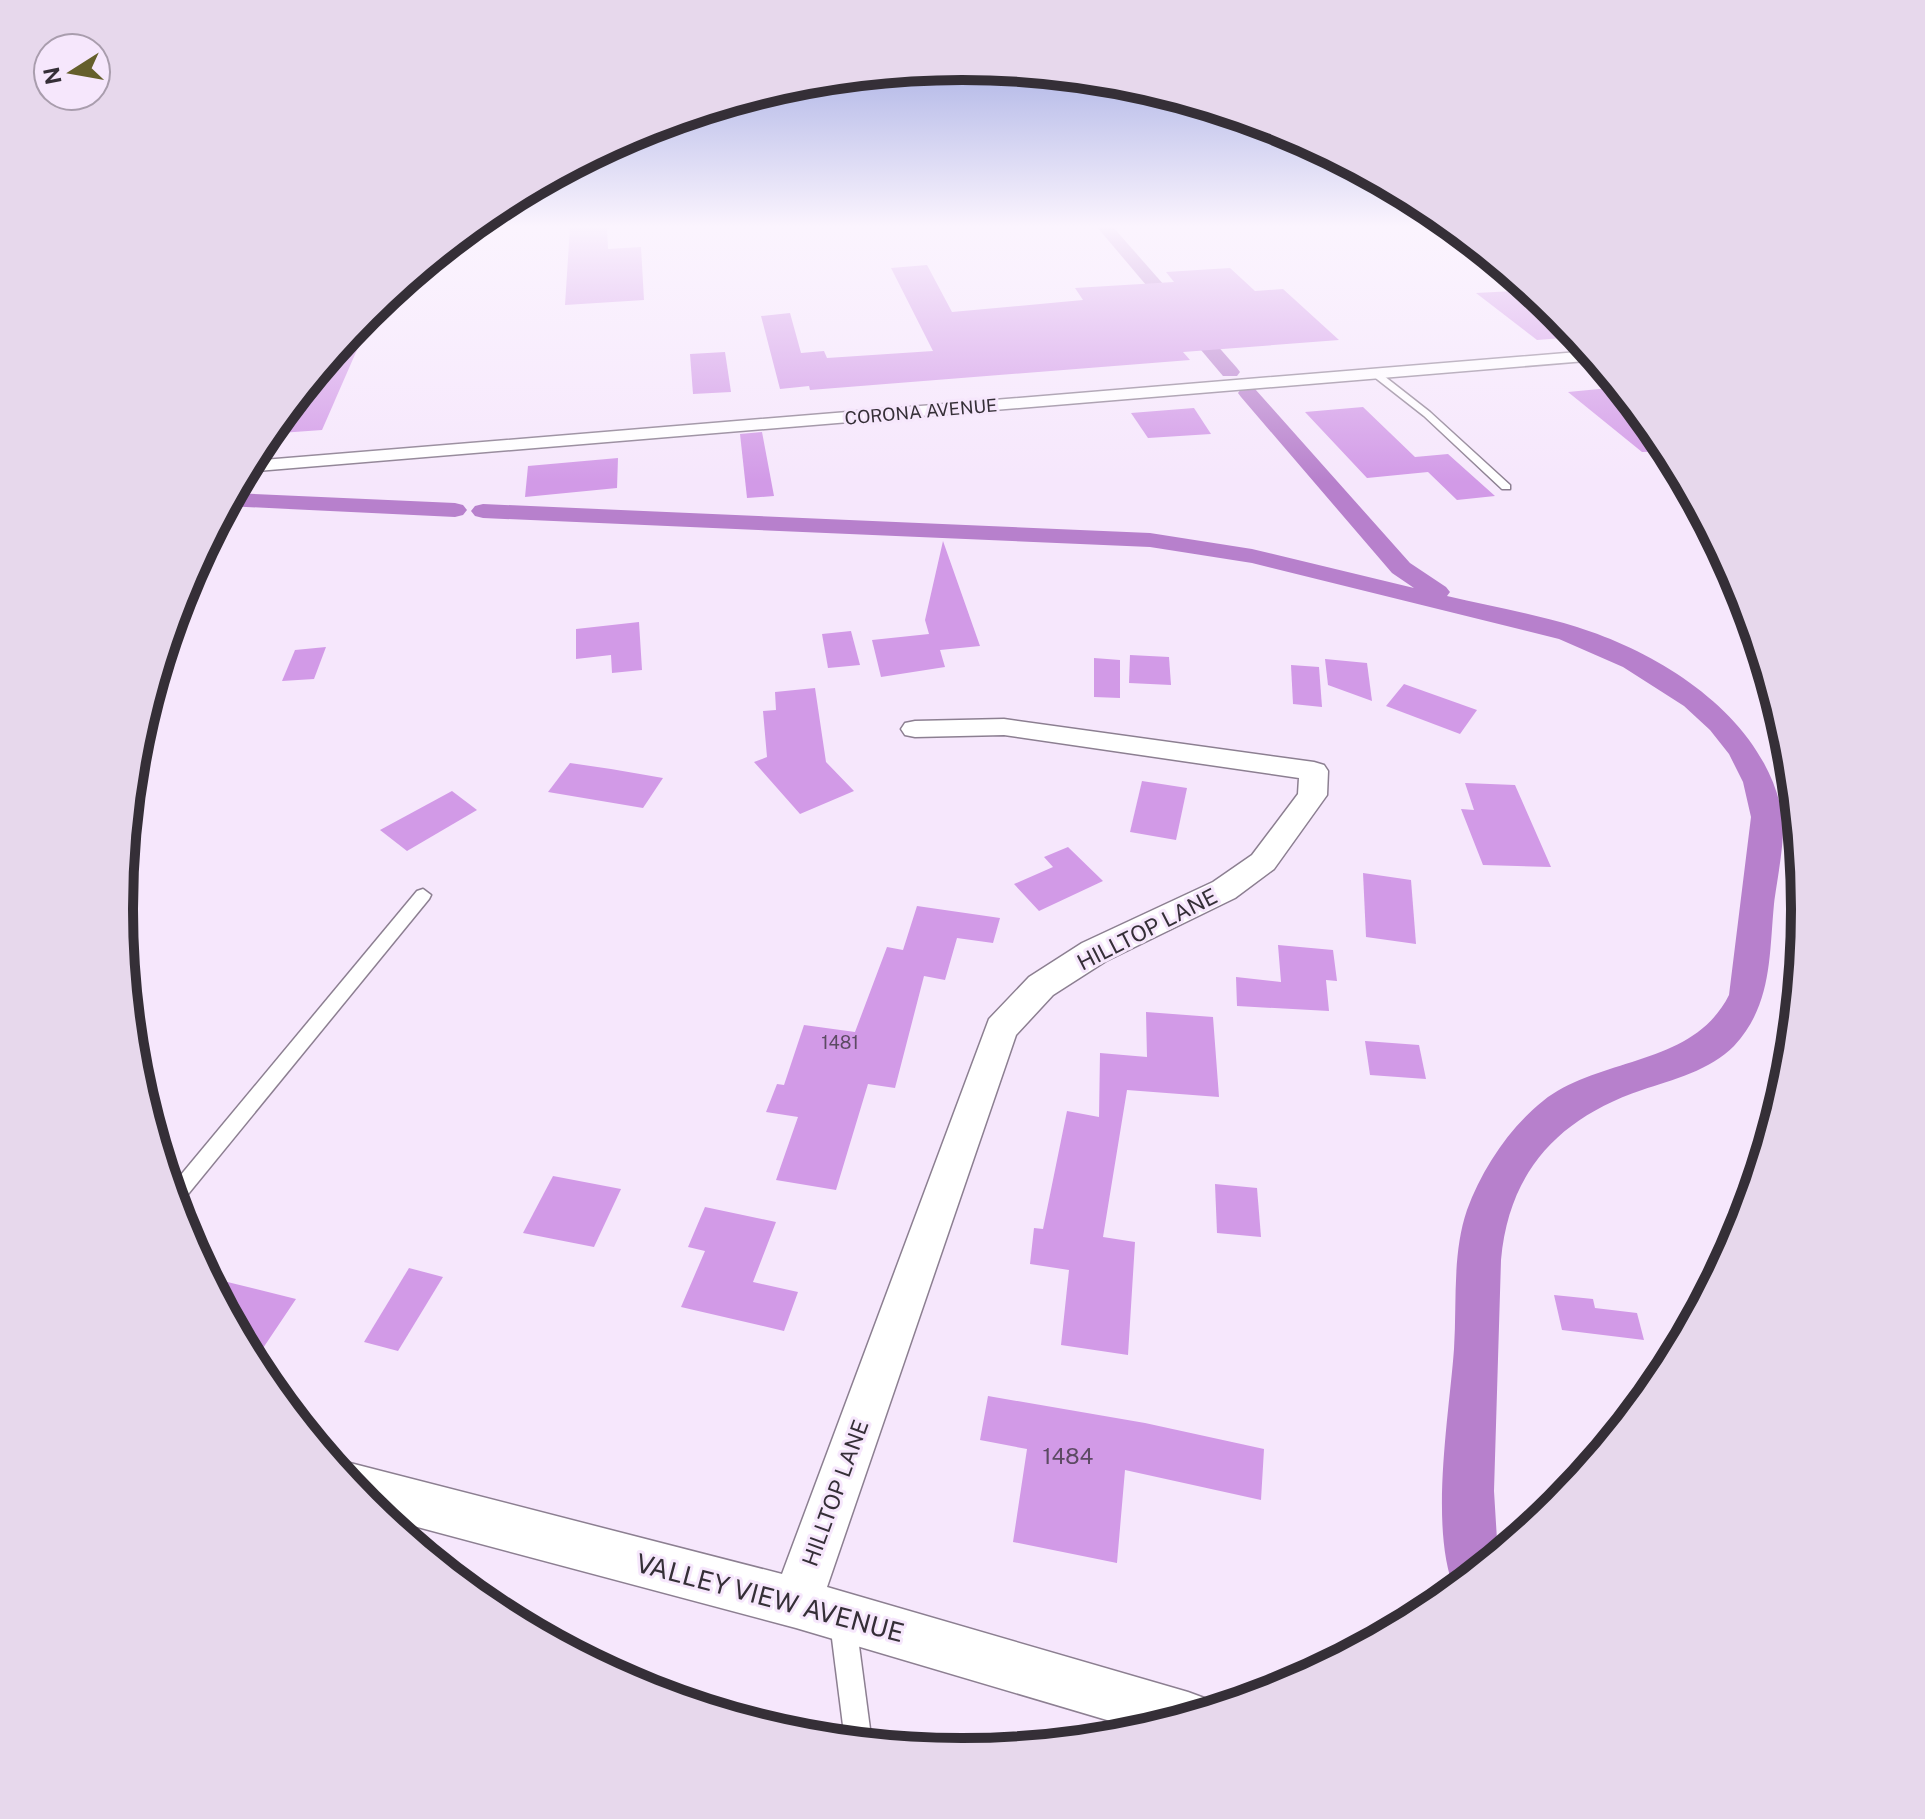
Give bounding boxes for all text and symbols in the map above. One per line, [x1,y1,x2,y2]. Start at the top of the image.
north arrow [32,32,112,112]
text: N [38,65,67,87]
street label: CORONA AVENUE [844,394,998,429]
street label: HILLTOP LANE [1073,883,1221,975]
house number: 1481 [821,1032,859,1053]
street label: HILLTOP LANE [796,1416,874,1570]
house number: 1484 [1043,1443,1094,1469]
street label: VALLEY VIEW AVENUE [633,1547,907,1648]

